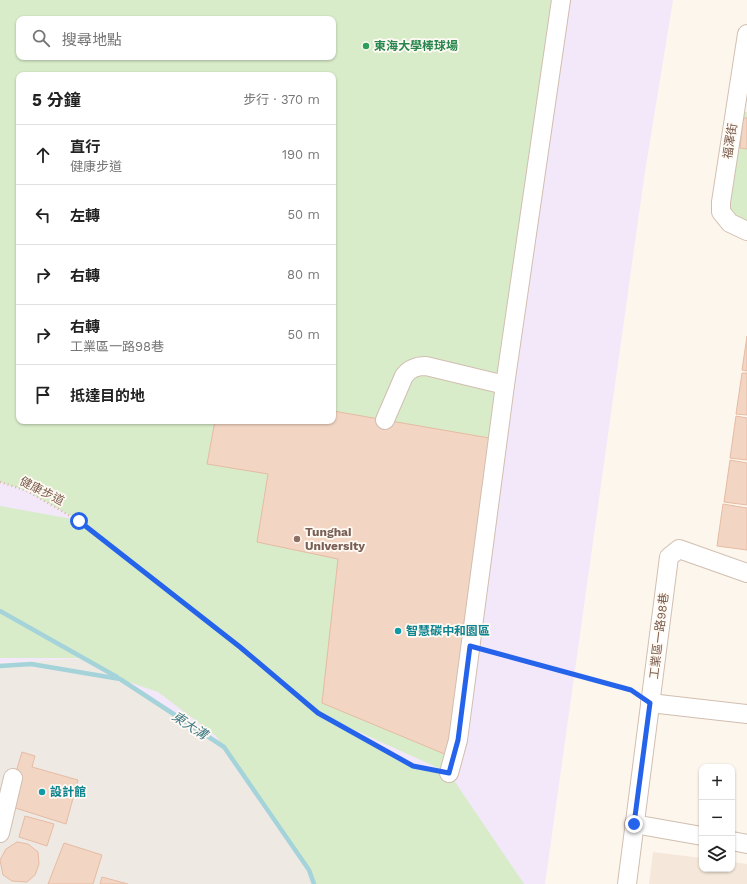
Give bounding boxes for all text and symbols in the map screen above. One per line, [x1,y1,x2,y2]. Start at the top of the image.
search box [16,16,336,60]
icon: search [30,27,52,49]
text: 搜尋地點 [62,31,122,49]
place label: 東海大學棒球場 [374,39,458,53]
marker: 東海大學棒球場 [361,41,371,51]
text: 5 分鐘 [32,90,81,110]
text: 步行 · 370 m [243,92,320,107]
street label: 福澤街 [720,122,740,160]
text: 直行 [70,138,100,156]
icon: ahead [32,144,54,166]
text: 190 m [282,147,320,162]
text: 健康步道 [70,159,122,174]
icon: left [32,204,54,226]
text: 左轉 [70,207,100,225]
text: 50 m [288,207,320,222]
icon: right [32,264,54,286]
text: 右轉 [70,267,100,285]
text: 80 m [287,267,320,282]
text: 右轉 [70,318,100,336]
icon: right [32,324,54,346]
text: 50 m [288,327,320,342]
text: 工業區一路98巷 [70,339,164,354]
icon: arrive [32,384,54,406]
text: 抵達目的地 [70,387,145,405]
street label: 健康步道 [17,474,67,508]
route start [70,512,88,530]
place label: Tunghai University [305,525,365,553]
marker: Tunghai University [292,534,302,544]
street label: 工業區一路98巷 [647,592,671,680]
place label: 智慧碳中和園區 [406,624,490,638]
marker: 智慧碳中和園區 [393,626,403,636]
water label: 東大溝 [169,709,212,743]
map controls [699,764,735,872]
button: + [699,764,735,800]
place label: 設計館 [50,785,86,799]
marker: 設計館 [37,787,47,797]
button: − [699,800,735,836]
route end [625,815,643,833]
button: layers [699,836,735,872]

